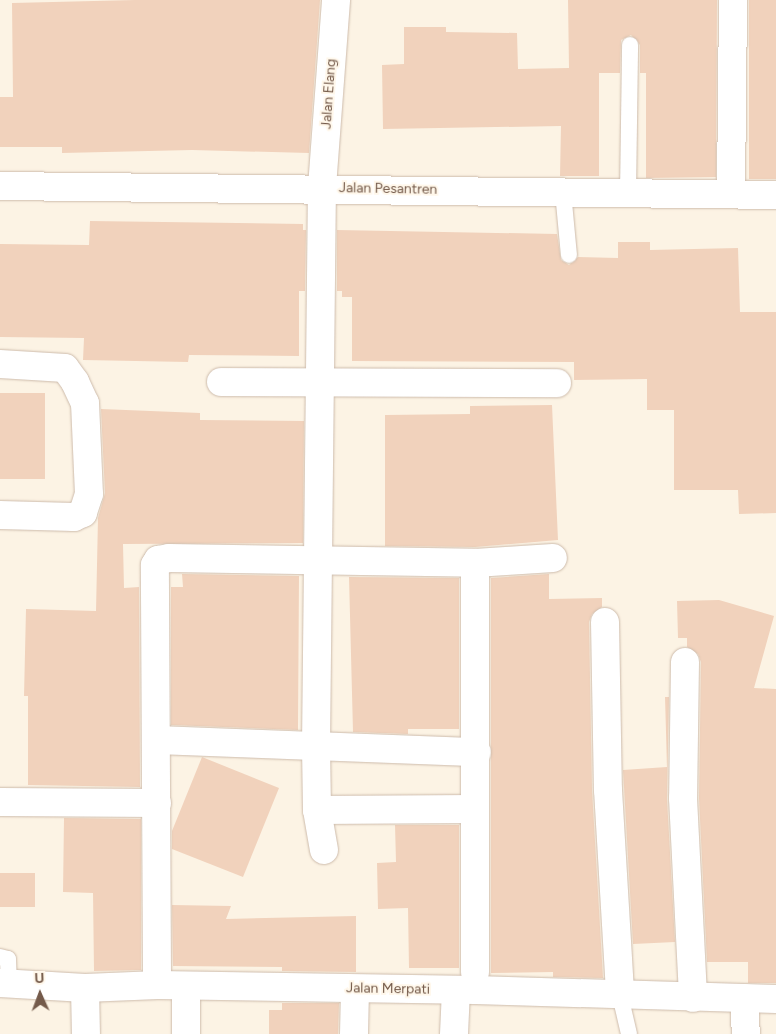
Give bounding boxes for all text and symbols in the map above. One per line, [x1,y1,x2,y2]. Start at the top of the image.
street label: Jalan Elang [318,58,340,130]
street label: Jalan Pesantren [339,180,437,198]
north arrow [15,969,65,1019]
text: U [34,970,45,987]
street label: Jalan Merpati [346,980,430,998]

